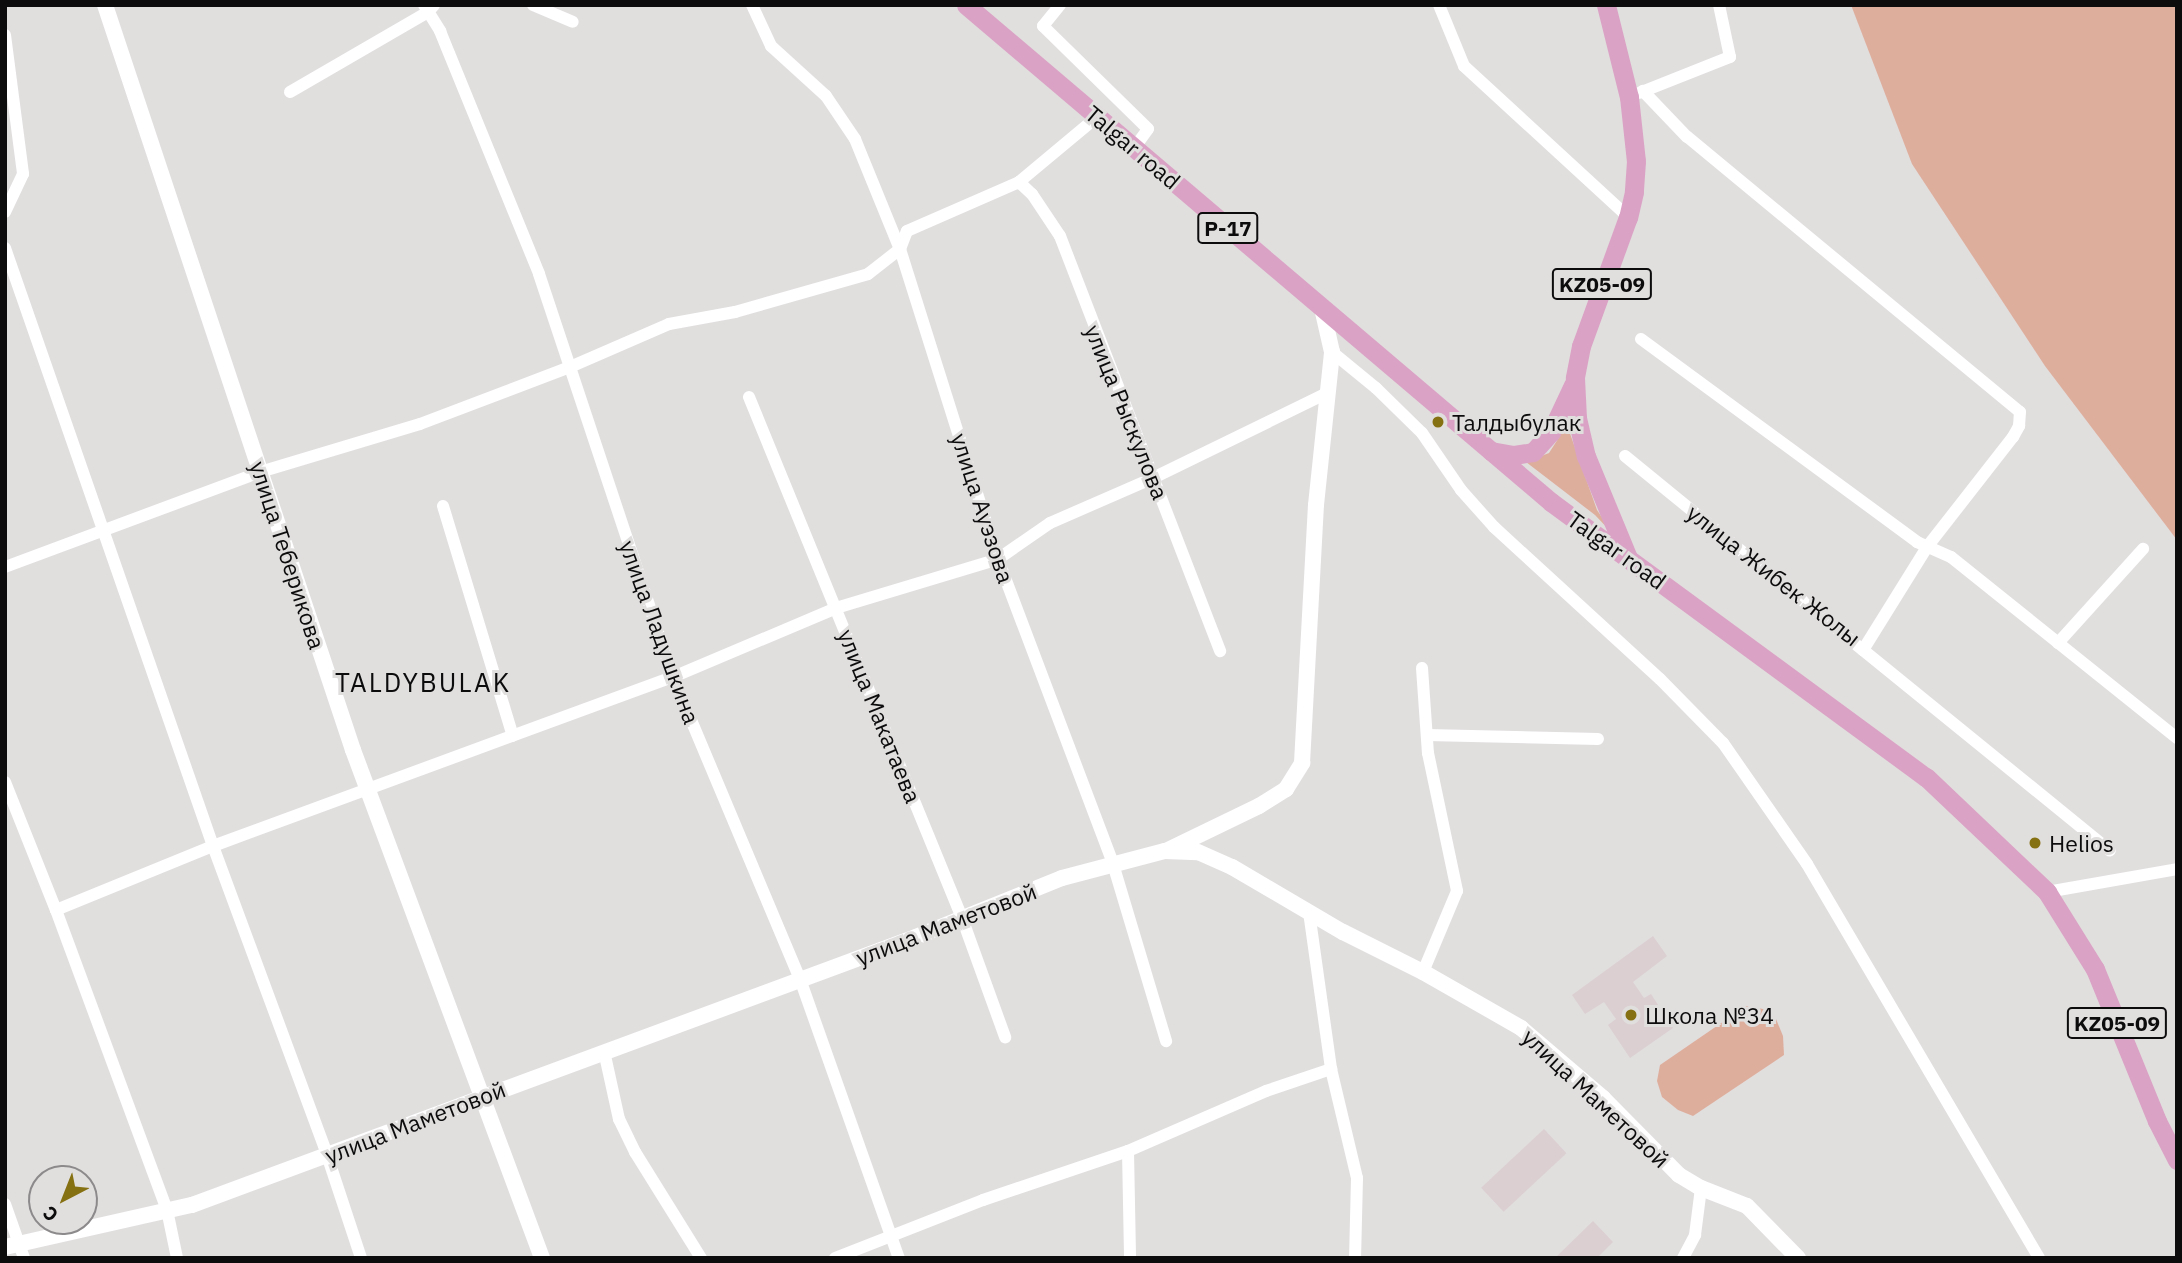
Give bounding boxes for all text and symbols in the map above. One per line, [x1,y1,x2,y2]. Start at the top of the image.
street label: Talgar road [1080,99,1186,195]
road number: P-17 [1196,210,1260,246]
road number: KZ05-09 [1551,266,1653,302]
street label: улица Рыскулова [1079,321,1175,503]
place label: Талдыбулак [1452,408,1581,436]
marker: Талдыбулак [1430,414,1446,430]
street label: улица Ауэзова [946,430,1020,586]
street label: улица Теберикова [245,457,331,653]
street label: улица Жибек Жолы [1682,499,1866,651]
street label: Talgar road [1562,505,1672,595]
street label: улица Ладушкина [614,537,706,727]
street label: улица Макатаева [833,625,927,807]
district label: TALDYBULAK [336,667,510,699]
place label: Helios [2049,829,2114,857]
marker: Helios [2027,835,2043,851]
street label: улица Маметовой [852,877,1040,971]
place label: Школа №34 [1645,1001,1774,1029]
road number: KZ05-09 [2066,1006,2168,1040]
marker: Школа №34 [1623,1007,1639,1023]
street label: улица Маметовой [1517,1023,1675,1173]
street label: улица Маметовой [321,1075,509,1169]
north arrow [28,1165,98,1235]
text: С [38,1201,63,1227]

